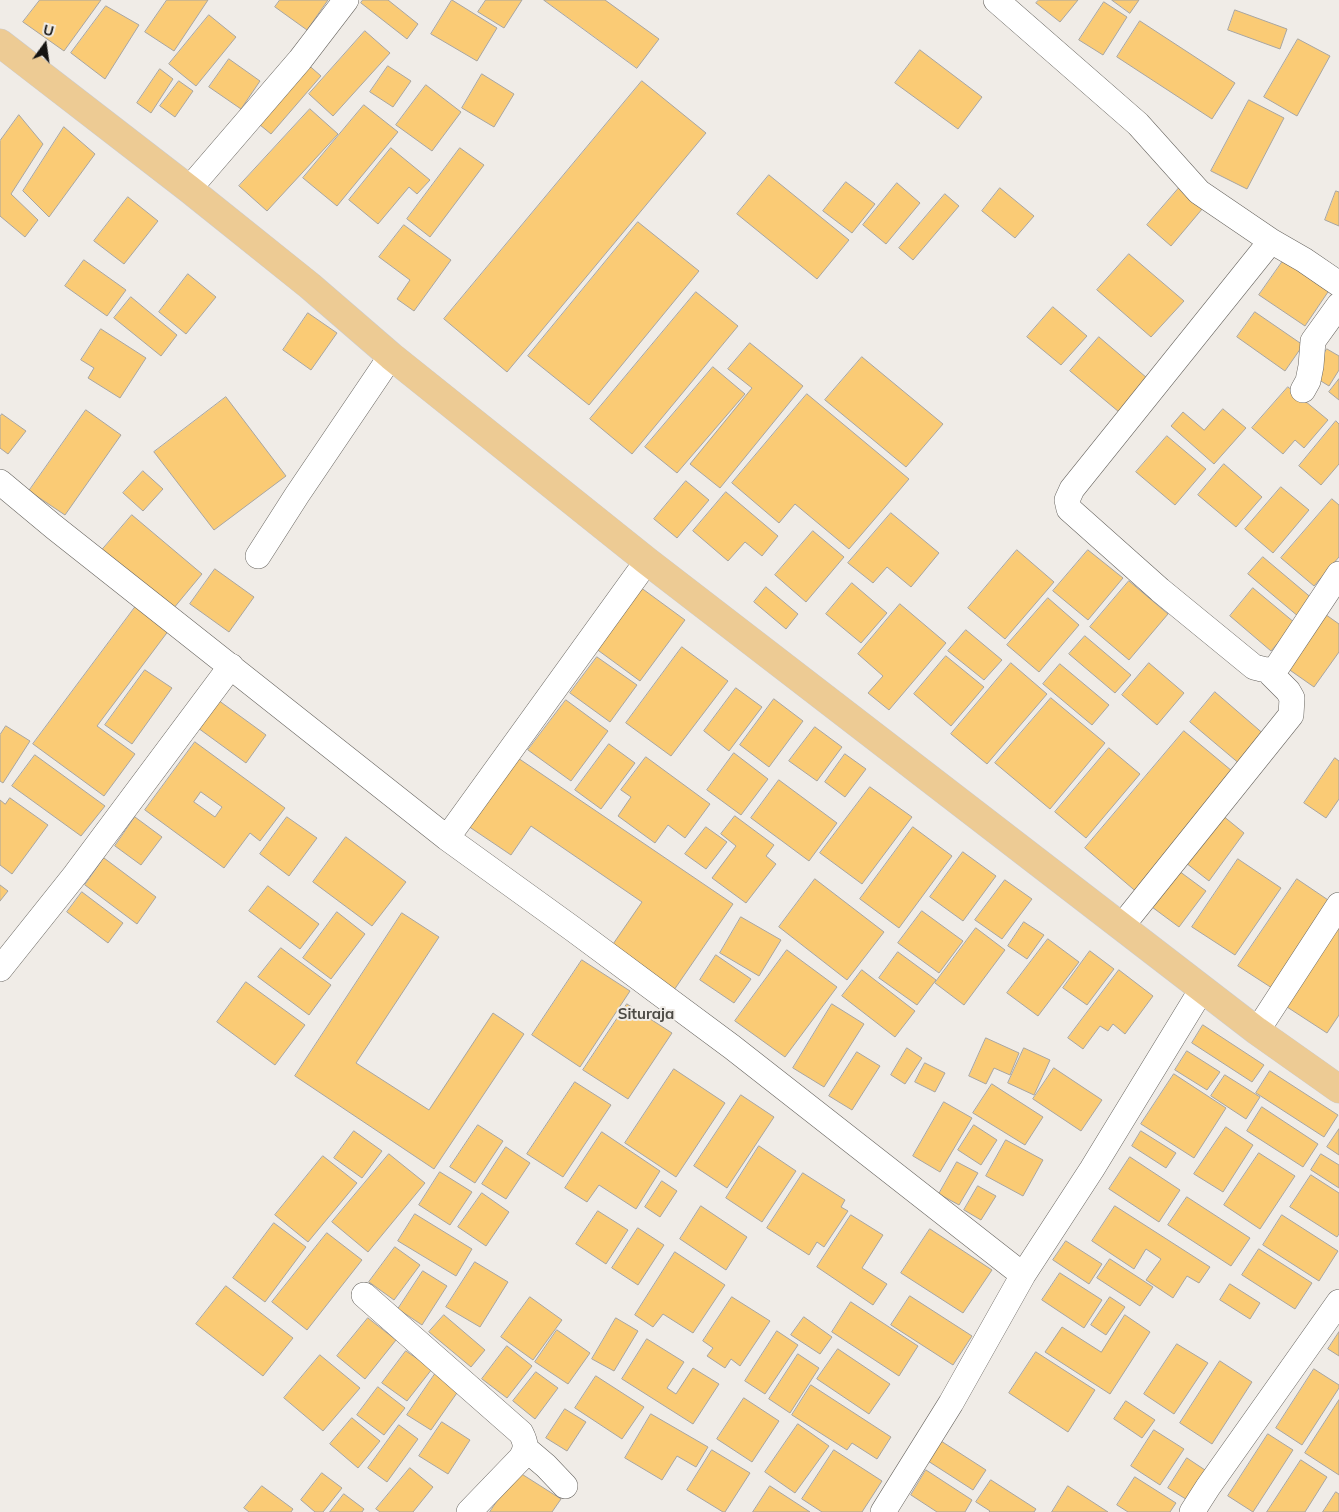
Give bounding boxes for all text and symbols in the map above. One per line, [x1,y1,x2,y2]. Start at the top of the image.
north arrow [20,20,70,70]
text: U [41,20,56,40]
district label: Situraja [618,1005,674,1023]

